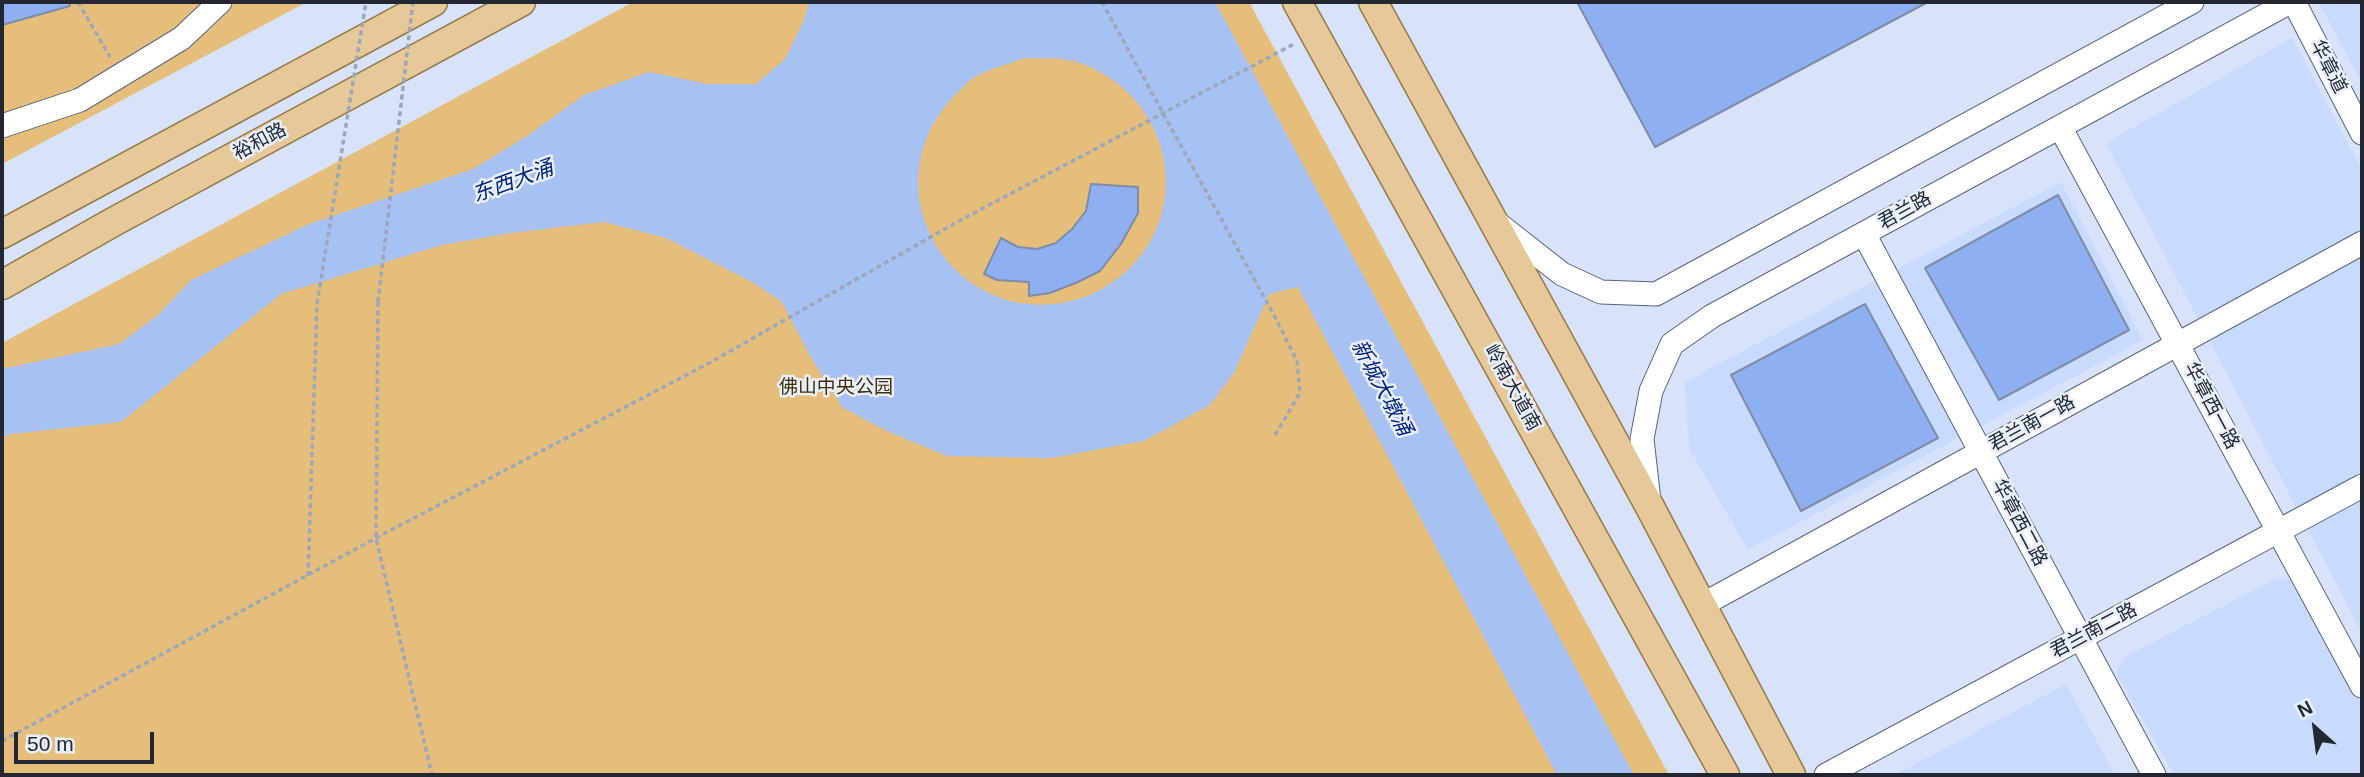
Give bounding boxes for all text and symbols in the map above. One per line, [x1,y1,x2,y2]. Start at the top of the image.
street label: 华章道 [2305,36,2351,98]
street label: 裕和路 [229,119,291,165]
water label: 东西大涌 [469,156,557,208]
street label: 君兰路 [1875,187,1935,235]
water label: 新城大墩涌 [1345,336,1417,440]
street label: 岭南大道南 [1479,341,1545,435]
street label: 华章西一路 [2179,359,2243,453]
park label: 佛山中央公园 [779,377,893,399]
street label: 君兰南一路 [1985,391,2079,457]
street label: 华章西二路 [1987,476,2051,570]
street label: 君兰南二路 [2047,599,2141,663]
north arrow [2280,693,2350,763]
text: N [2294,697,2316,722]
scale bar [18,718,158,762]
text: 50 m [27,732,74,755]

